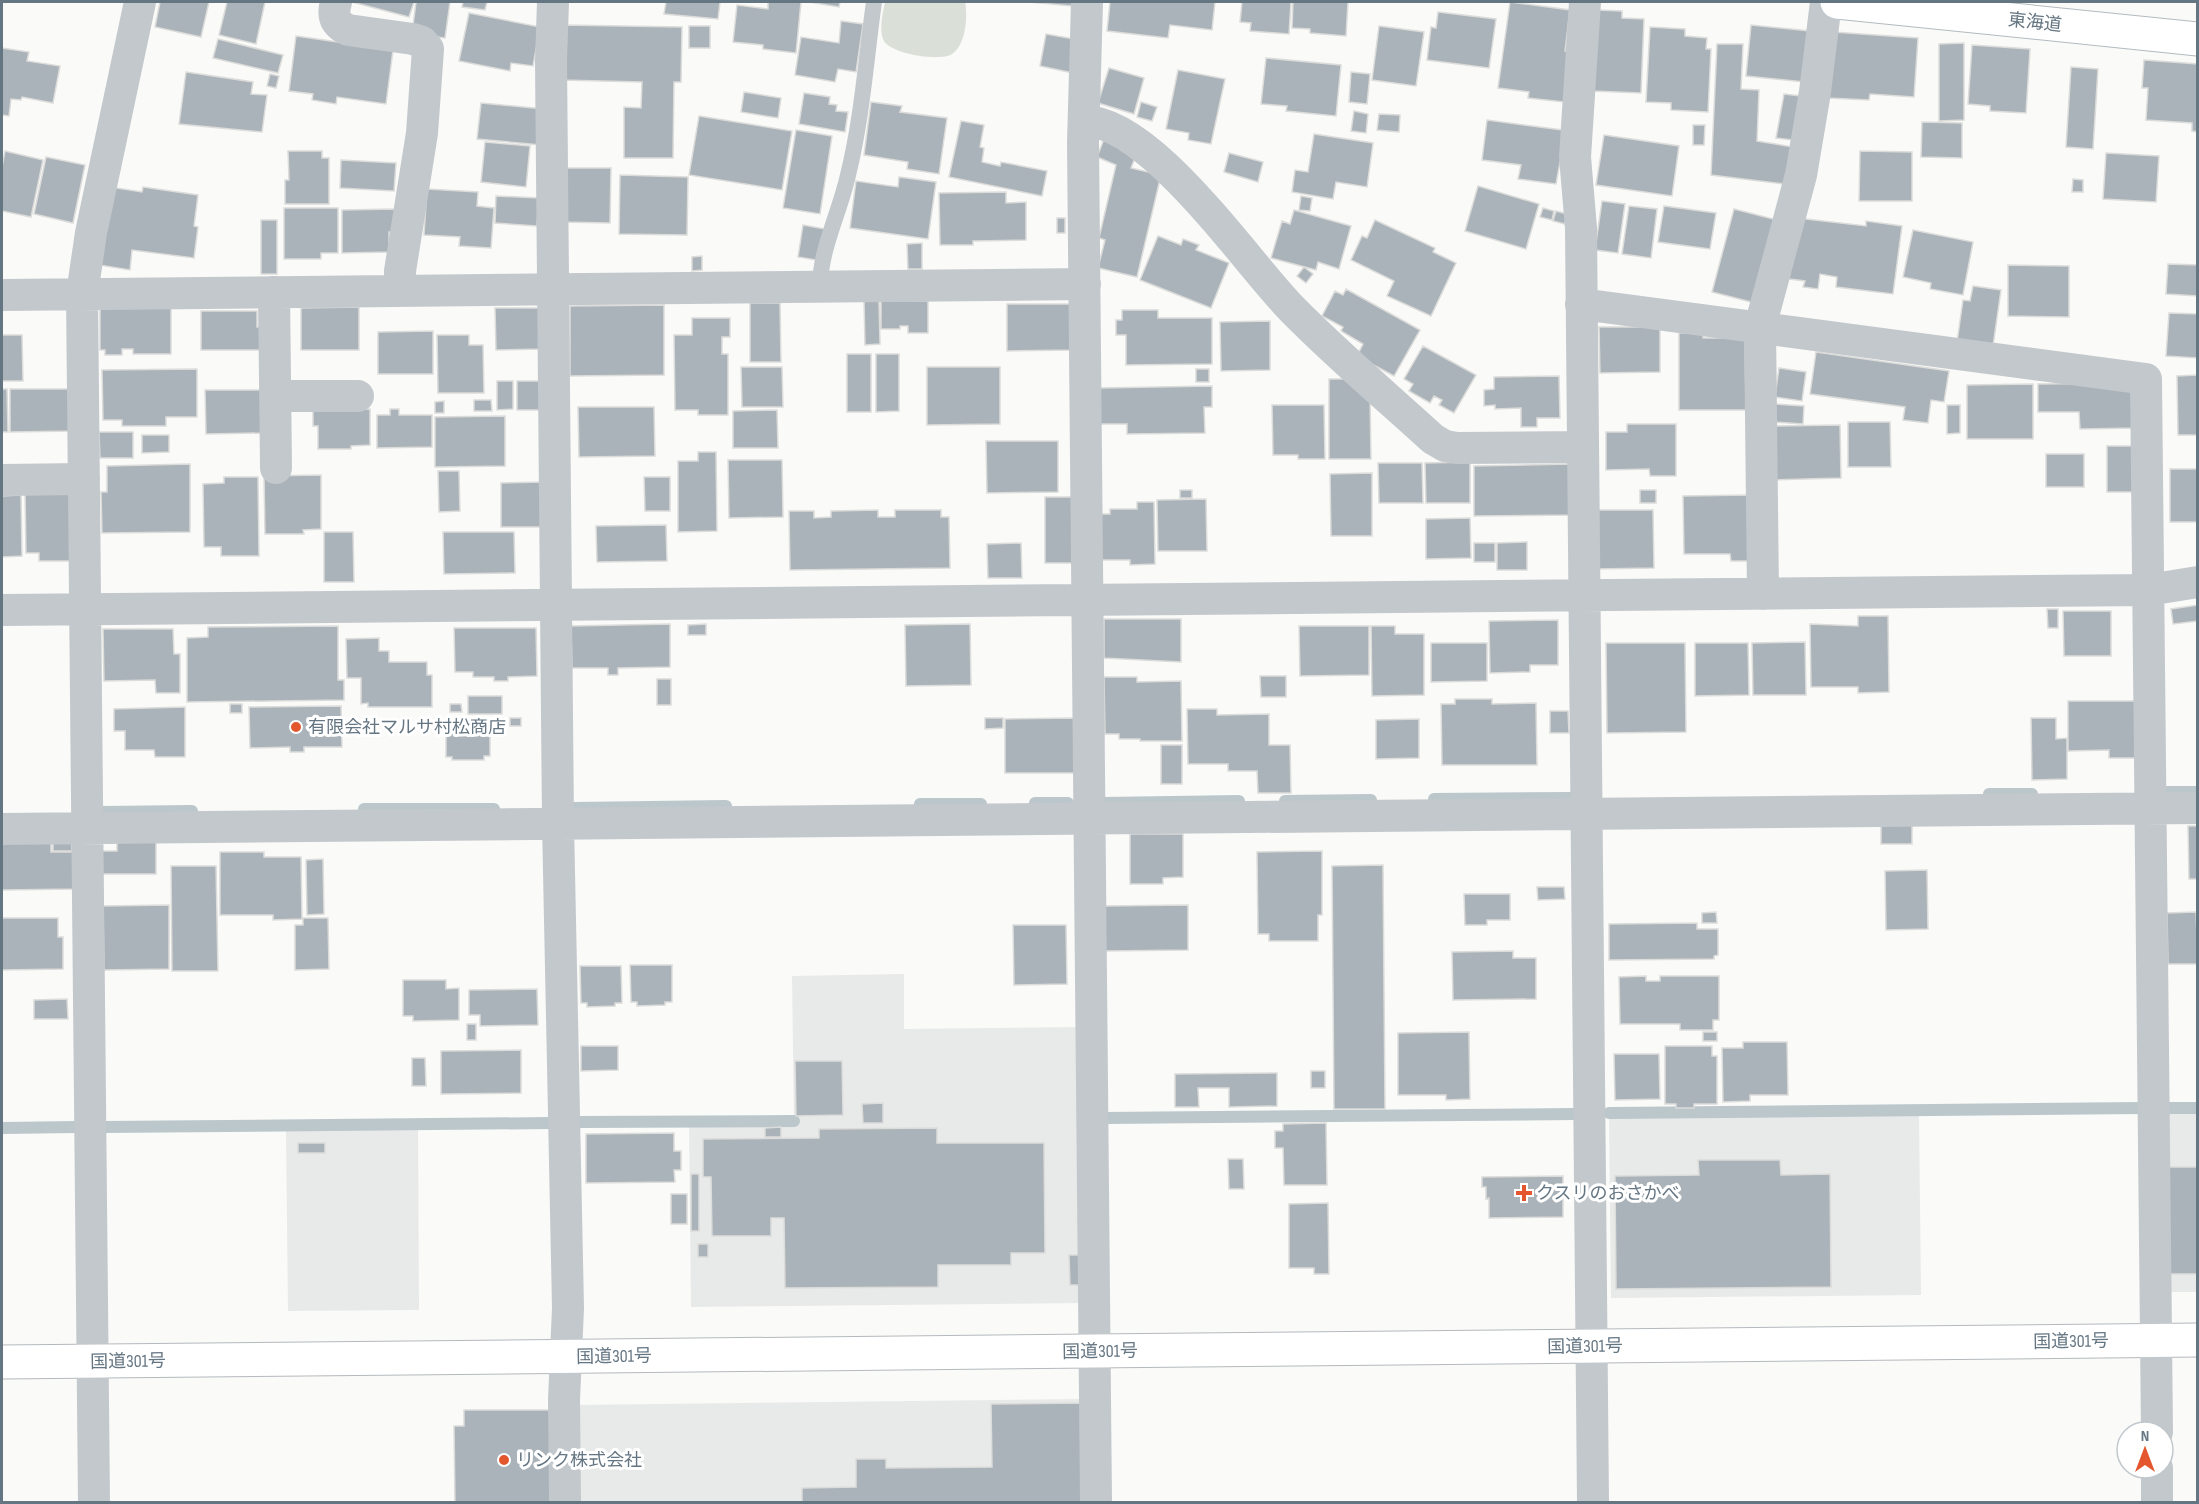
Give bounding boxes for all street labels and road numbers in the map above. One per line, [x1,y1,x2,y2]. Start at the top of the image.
street label: 東海道 [2007,9,2063,36]
street label: 国道301号 [2033,1330,2109,1353]
street label: 国道301号 [1547,1335,1623,1358]
street label: 国道301号 [1062,1340,1138,1363]
street label: 国道301号 [576,1345,652,1368]
street label: 国道301号 [90,1350,166,1373]

